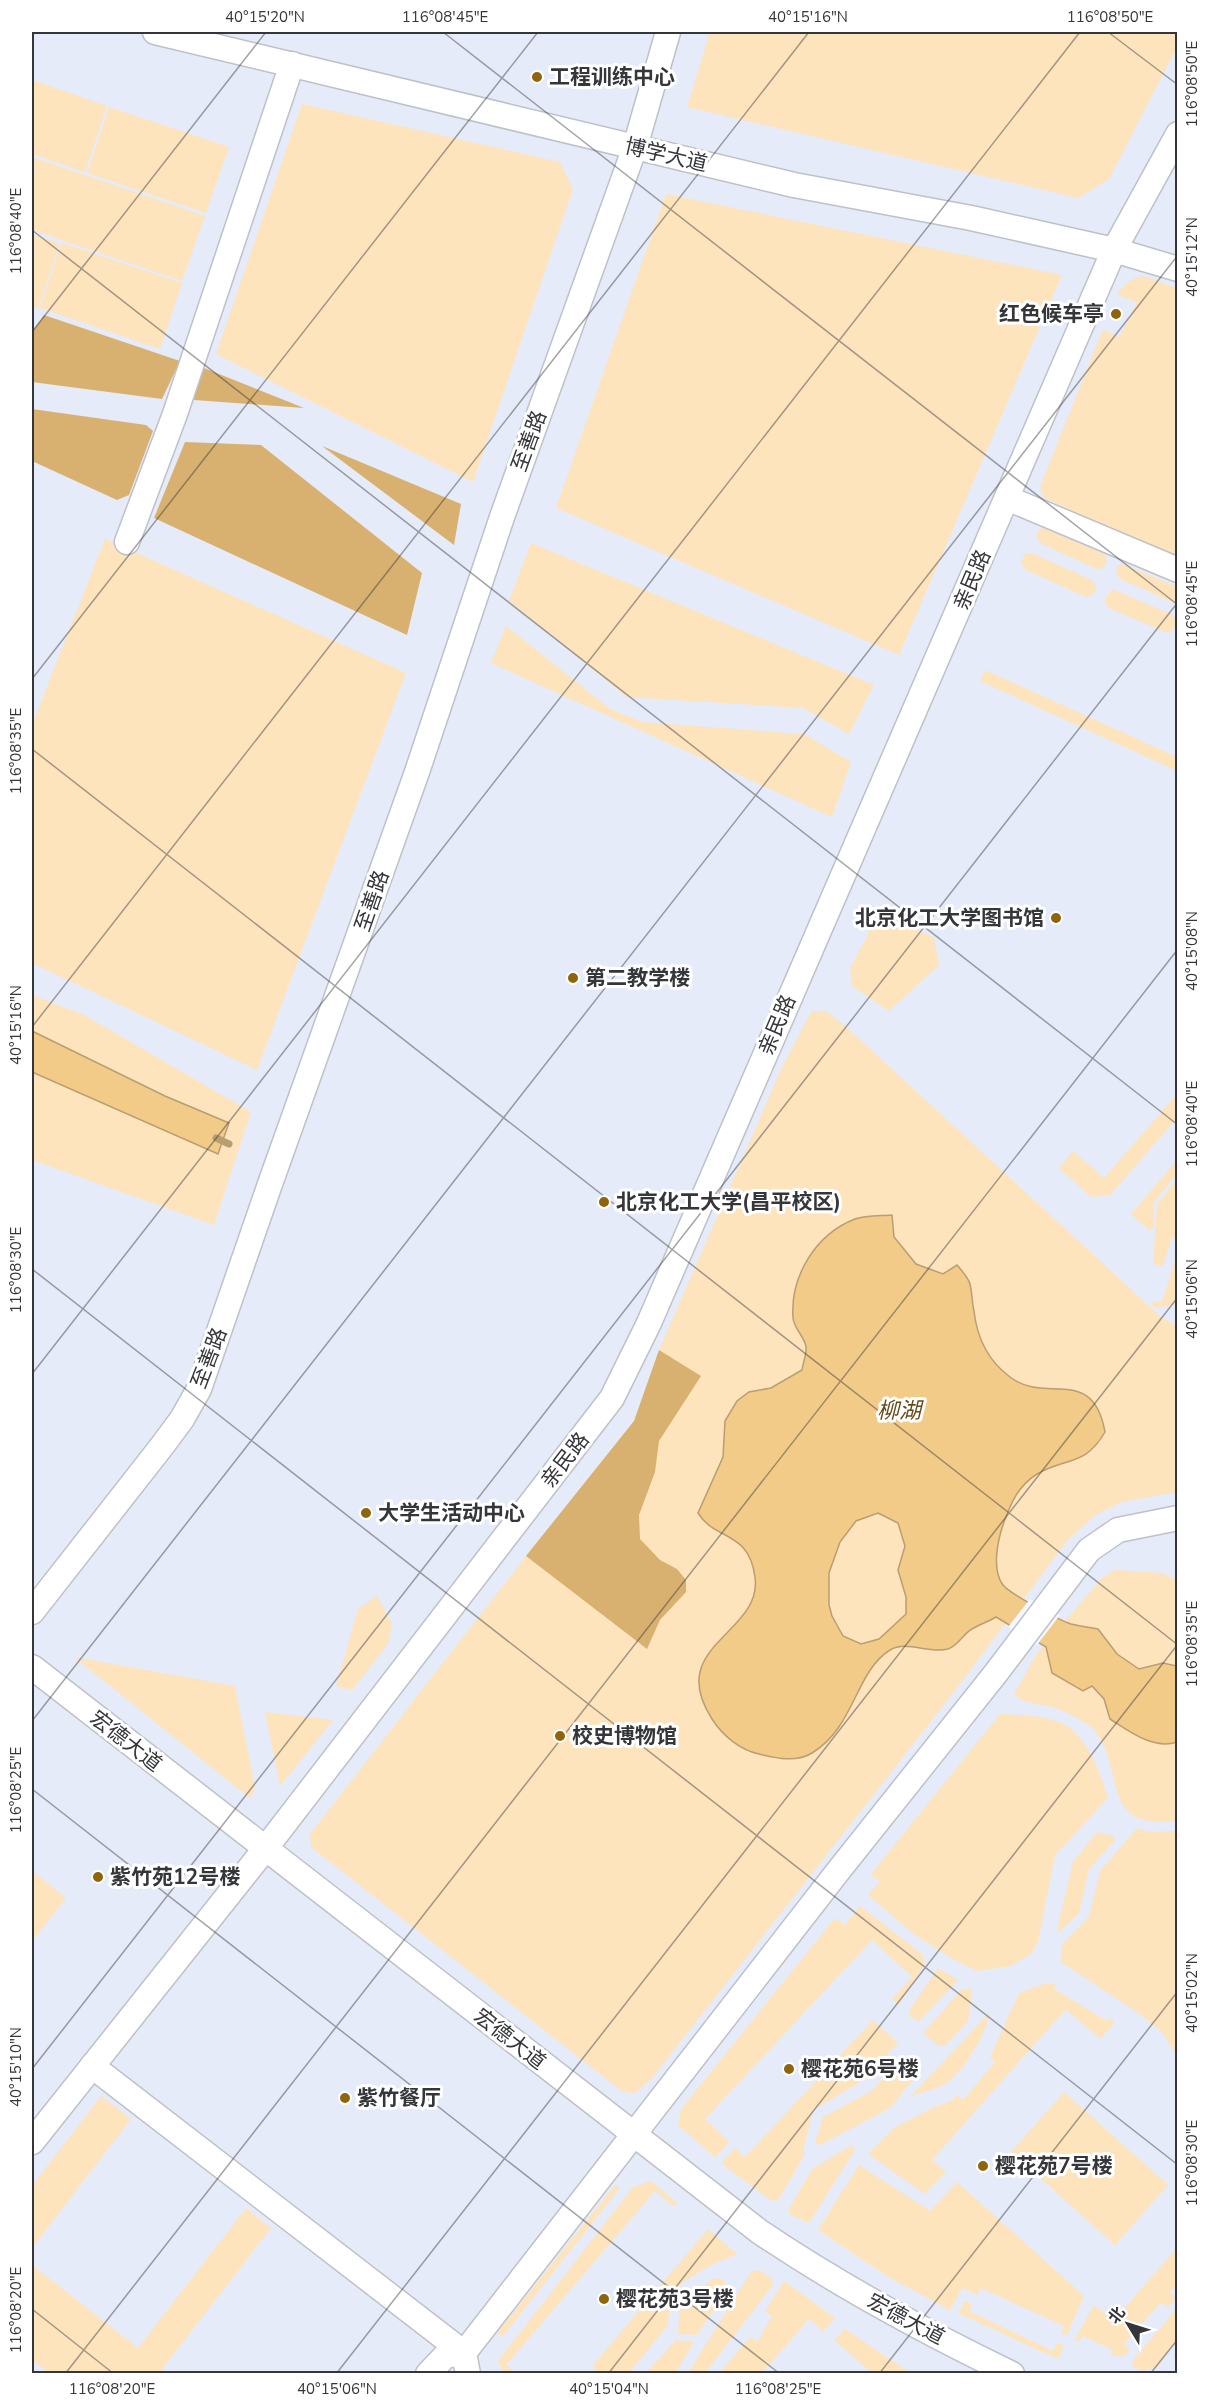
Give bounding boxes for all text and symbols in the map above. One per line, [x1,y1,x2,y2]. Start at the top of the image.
text: 40°15'20"N [225,7,305,27]
text: 116°08'45"E [402,7,488,27]
text: 40°15'16"N [768,7,848,27]
text: 116°08'50"E [1067,7,1153,27]
text: 116°08'50"E [1182,41,1202,127]
place label: 工程训练中心 [549,63,675,91]
marker: 工程训练中心 [530,70,544,84]
street label: 博学大道 [622,132,710,178]
text: 116°08'40"E [6,188,26,274]
text: 40°15'12"N [1182,217,1202,297]
place label: 红色候车亭 [999,300,1104,328]
marker: 红色候车亭 [1109,307,1123,321]
street label: 至善路 [505,407,553,475]
street label: 亲民路 [947,546,997,614]
text: 116°08'45"E [1182,561,1202,647]
text: 116°08'35"E [6,708,26,794]
street label: 至善路 [349,867,395,935]
place label: 北京化工大学图书馆 [855,904,1044,932]
marker: 北京化工大学图书馆 [1049,911,1063,925]
text: 40°15'08"N [1182,911,1202,991]
place label: 第二教学楼 [585,964,690,992]
marker: 第二教学楼 [566,971,580,985]
text: 40°15'16"N [6,985,26,1065]
street label: 亲民路 [752,991,802,1059]
text: 116°08'40"E [1182,1081,1202,1167]
place label: 北京化工大学(昌平校区) [616,1188,841,1216]
marker: 北京化工大学(昌平校区) [597,1195,611,1209]
text: 116°08'30"E [6,1227,26,1313]
text: 40°15'06"N [1182,1259,1202,1339]
street label: 至善路 [185,1324,233,1392]
water label: 柳湖 [877,1396,924,1426]
street label: 亲民路 [535,1427,595,1493]
place label: 大学生活动中心 [378,1499,525,1527]
marker: 大学生活动中心 [359,1506,373,1520]
text: 116°08'35"E [1182,1601,1202,1687]
street label: 宏德大道 [84,1704,168,1778]
place label: 校史博物馆 [572,1722,677,1750]
marker: 校史博物馆 [553,1729,567,1743]
text: 116°08'25"E [6,1747,26,1833]
place label: 紫竹苑12号楼 [110,1863,240,1891]
marker: 紫竹苑12号楼 [91,1870,105,1884]
text: 40°15'02"N [1182,1953,1202,2033]
street label: 宏德大道 [468,2002,552,2076]
text: 40°15'10"N [6,2027,26,2107]
place label: 樱花苑6号楼 [801,2055,919,2083]
marker: 樱花苑6号楼 [782,2062,796,2076]
place label: 紫竹餐厅 [357,2084,441,2112]
marker: 紫竹餐厅 [338,2091,352,2105]
text: 116°08'30"E [1182,2120,1202,2206]
place label: 樱花苑7号楼 [995,2152,1113,2180]
marker: 樱花苑7号楼 [976,2159,990,2173]
text: 116°08'20"E [6,2267,26,2353]
place label: 樱花苑3号楼 [616,2285,734,2313]
street label: 宏德大道 [862,2287,950,2351]
marker: 樱花苑3号楼 [597,2292,611,2306]
north arrow [1098,2294,1158,2354]
text: 北 [1103,2302,1131,2328]
text: 116°08'20"E [69,2379,155,2399]
text: 40°15'06"N [297,2379,377,2399]
text: 40°15'04"N [569,2379,649,2399]
text: 116°08'25"E [735,2379,821,2399]

